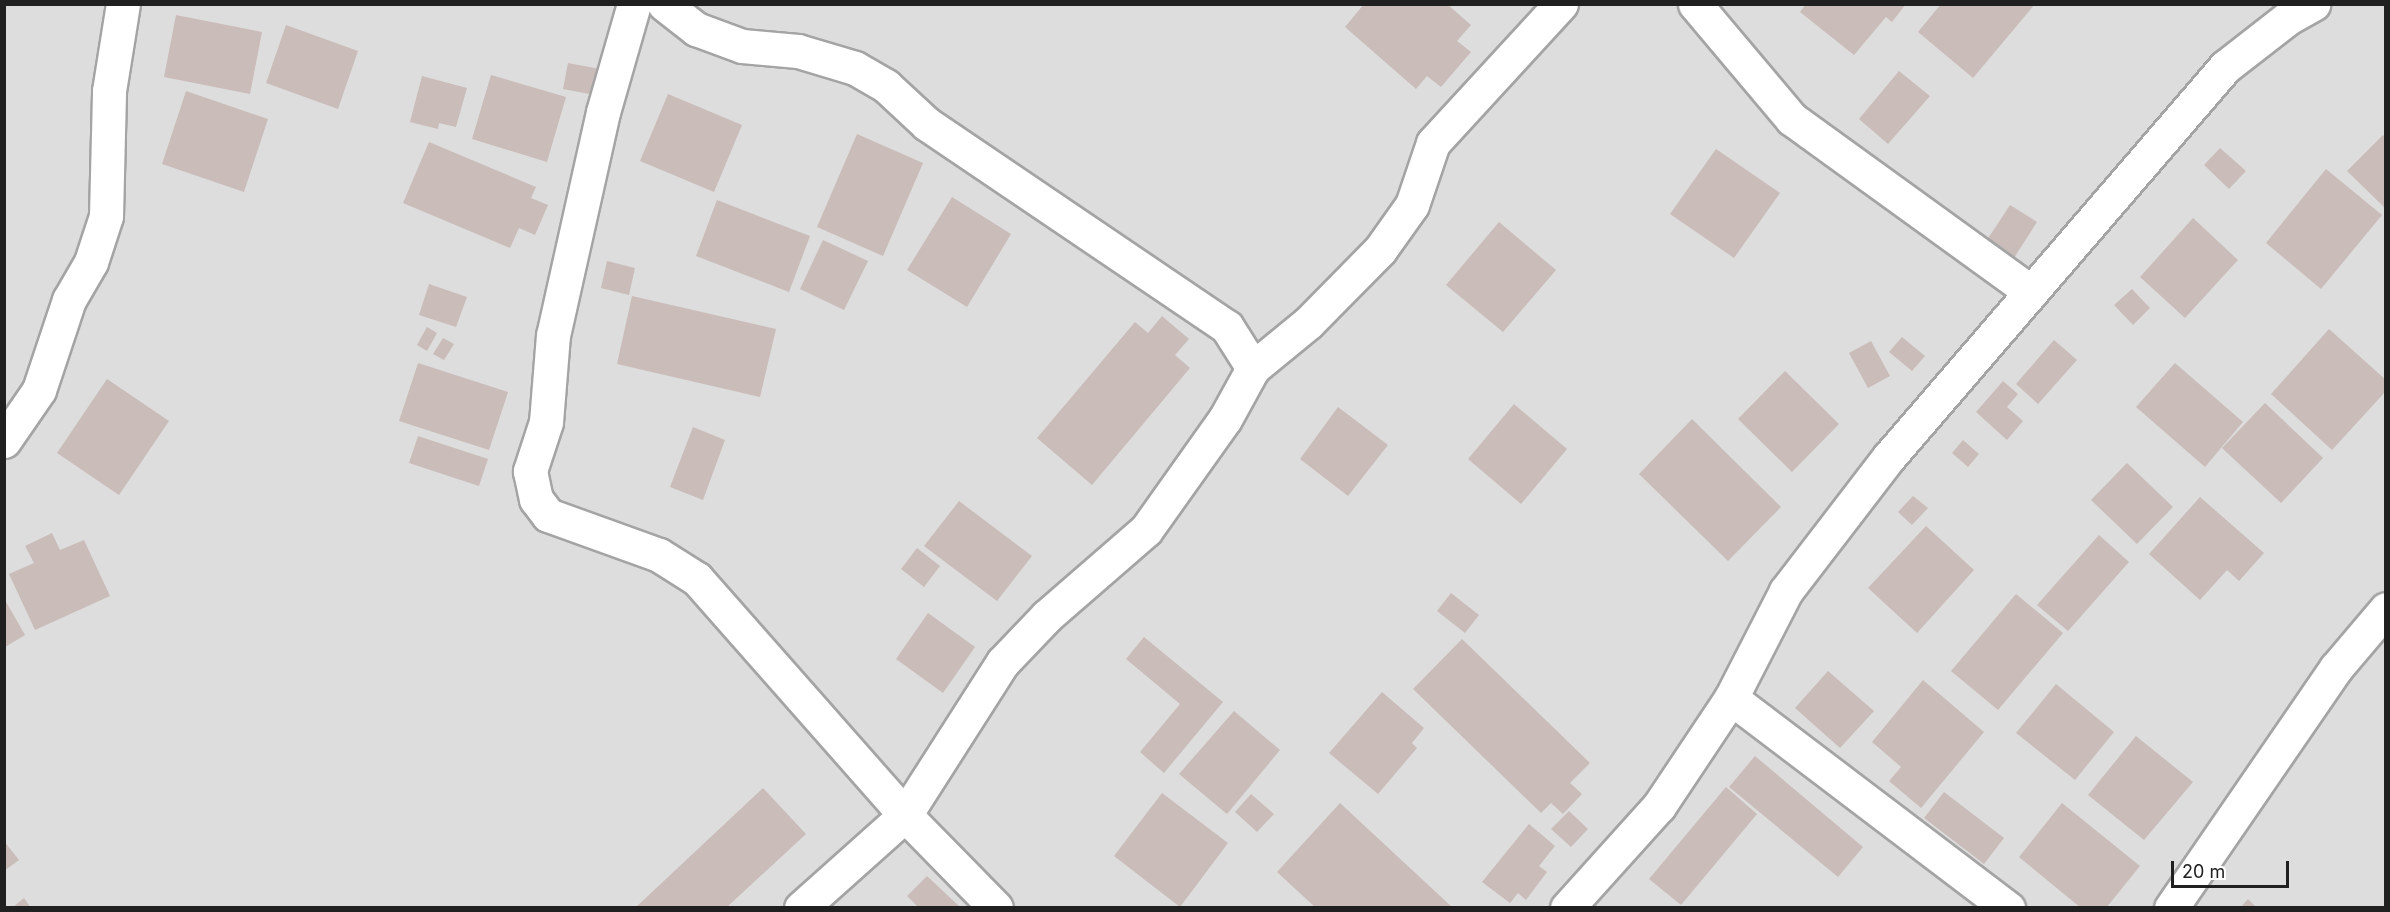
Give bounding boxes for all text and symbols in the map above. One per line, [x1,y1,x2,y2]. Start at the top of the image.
scale bar [2174,849,2292,887]
text: 20 m [2182,861,2225,882]

